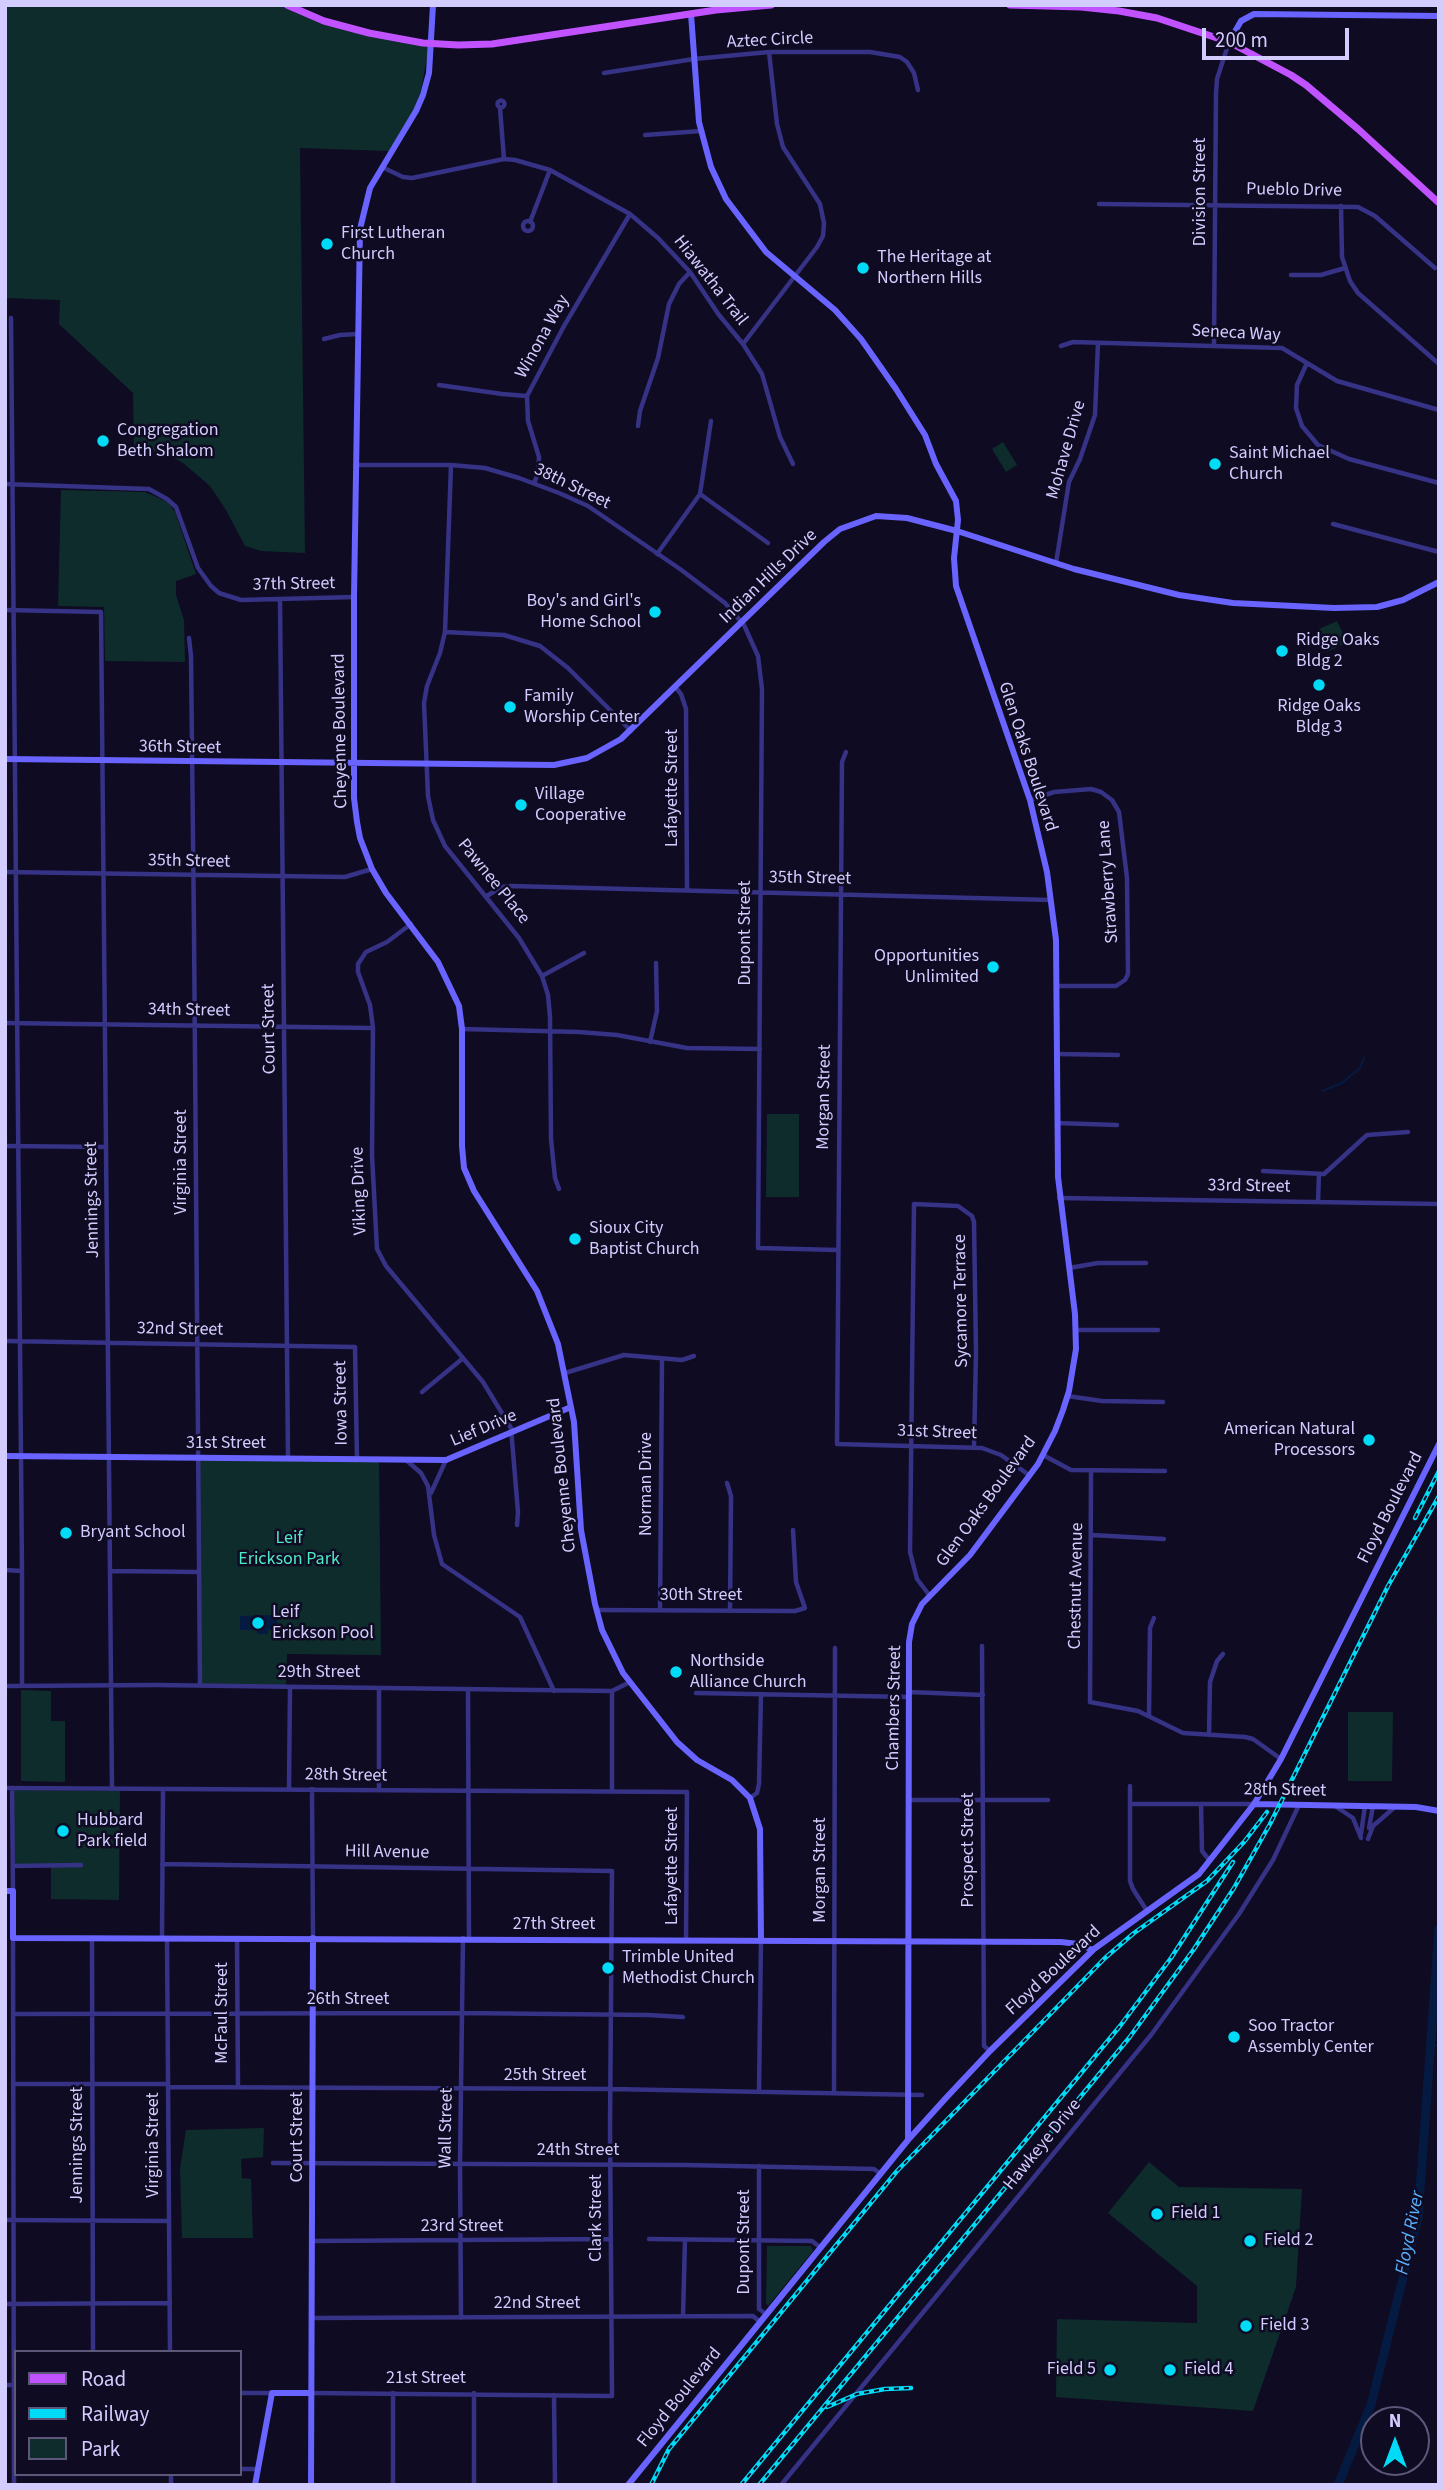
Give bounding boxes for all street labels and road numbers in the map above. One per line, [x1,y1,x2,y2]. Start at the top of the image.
street label: Aztec Circle [726,28,814,54]
street label: Division Street [1190,138,1212,246]
street label: Pueblo Drive [1246,179,1342,203]
street label: Hiawatha Trail [668,232,752,330]
street label: Winona Way [511,292,575,382]
street label: Seneca Way [1191,321,1281,347]
street label: Mohave Drive [1043,398,1091,502]
street label: 38th Street [530,459,614,515]
street label: Indian Hills Drive [716,525,822,629]
street label: 37th Street [253,573,335,597]
street label: Cheyenne Boulevard [329,653,353,809]
street label: Glen Oaks Boulevard [993,679,1061,835]
street label: Lafayette Street [662,729,684,847]
street label: 36th Street [139,736,221,760]
street label: Strawberry Lane [1094,820,1124,944]
street label: Pawnee Place [452,835,534,929]
street label: 35th Street [148,850,230,874]
street label: 35th Street [769,867,851,891]
street label: Dupont Street [735,880,757,986]
street label: Court Street [258,983,282,1075]
street label: 34th Street [148,999,230,1023]
street label: Morgan Street [813,1044,837,1150]
street label: Virginia Street [171,1109,193,1215]
street label: Jennings Street [81,1141,105,1259]
street label: Viking Drive [348,1146,372,1236]
street label: 33rd Street [1207,1175,1291,1199]
street label: Sycamore Terrace [950,1234,974,1368]
street label: 32nd Street [137,1318,223,1342]
street label: Iowa Street [330,1360,354,1446]
street label: Cheyenne Boulevard [544,1397,582,1553]
street label: Lief Drive [448,1405,520,1453]
street label: 31st Street [897,1421,977,1445]
street label: Norman Drive [636,1432,658,1536]
street label: 31st Street [186,1433,266,1455]
street label: Glen Oaks Boulevard [932,1433,1042,1571]
street label: Floyd Boulevard [1354,1449,1428,1567]
street label: Chestnut Avenue [1065,1522,1089,1650]
street label: 30th Street [660,1585,742,1607]
street label: Chambers Street [883,1645,907,1771]
street label: 29th Street [278,1662,360,1684]
street label: 28th Street [305,1764,387,1788]
street label: 28th Street [1244,1779,1326,1803]
street label: Prospect Street [958,1792,980,1908]
street label: Lafayette Street [662,1807,684,1925]
street label: Morgan Street [810,1817,832,1923]
street label: Hill Avenue [345,1841,429,1865]
street label: 27th Street [513,1914,595,1936]
street label: Floyd Boulevard [1002,1921,1106,2021]
street label: McFaul Street [212,1962,234,2064]
street label: 26th Street [307,1989,389,2011]
street label: 25th Street [504,2065,586,2087]
street label: Jennings Street [67,2087,89,2203]
street label: Wall Street [435,2087,459,2169]
street label: Virginia Street [143,2092,165,2198]
street label: Court Street [287,2092,309,2182]
street label: Hawkeye Drive [1000,2095,1086,2195]
street label: 24th Street [537,2140,619,2162]
street label: Clark Street [586,2174,608,2262]
street label: Dupont Street [734,2189,756,2295]
street label: 23rd Street [421,2216,503,2238]
street label: 22nd Street [494,2293,580,2315]
street label: Floyd Boulevard [633,2344,727,2452]
street label: 21st Street [386,2368,466,2390]

